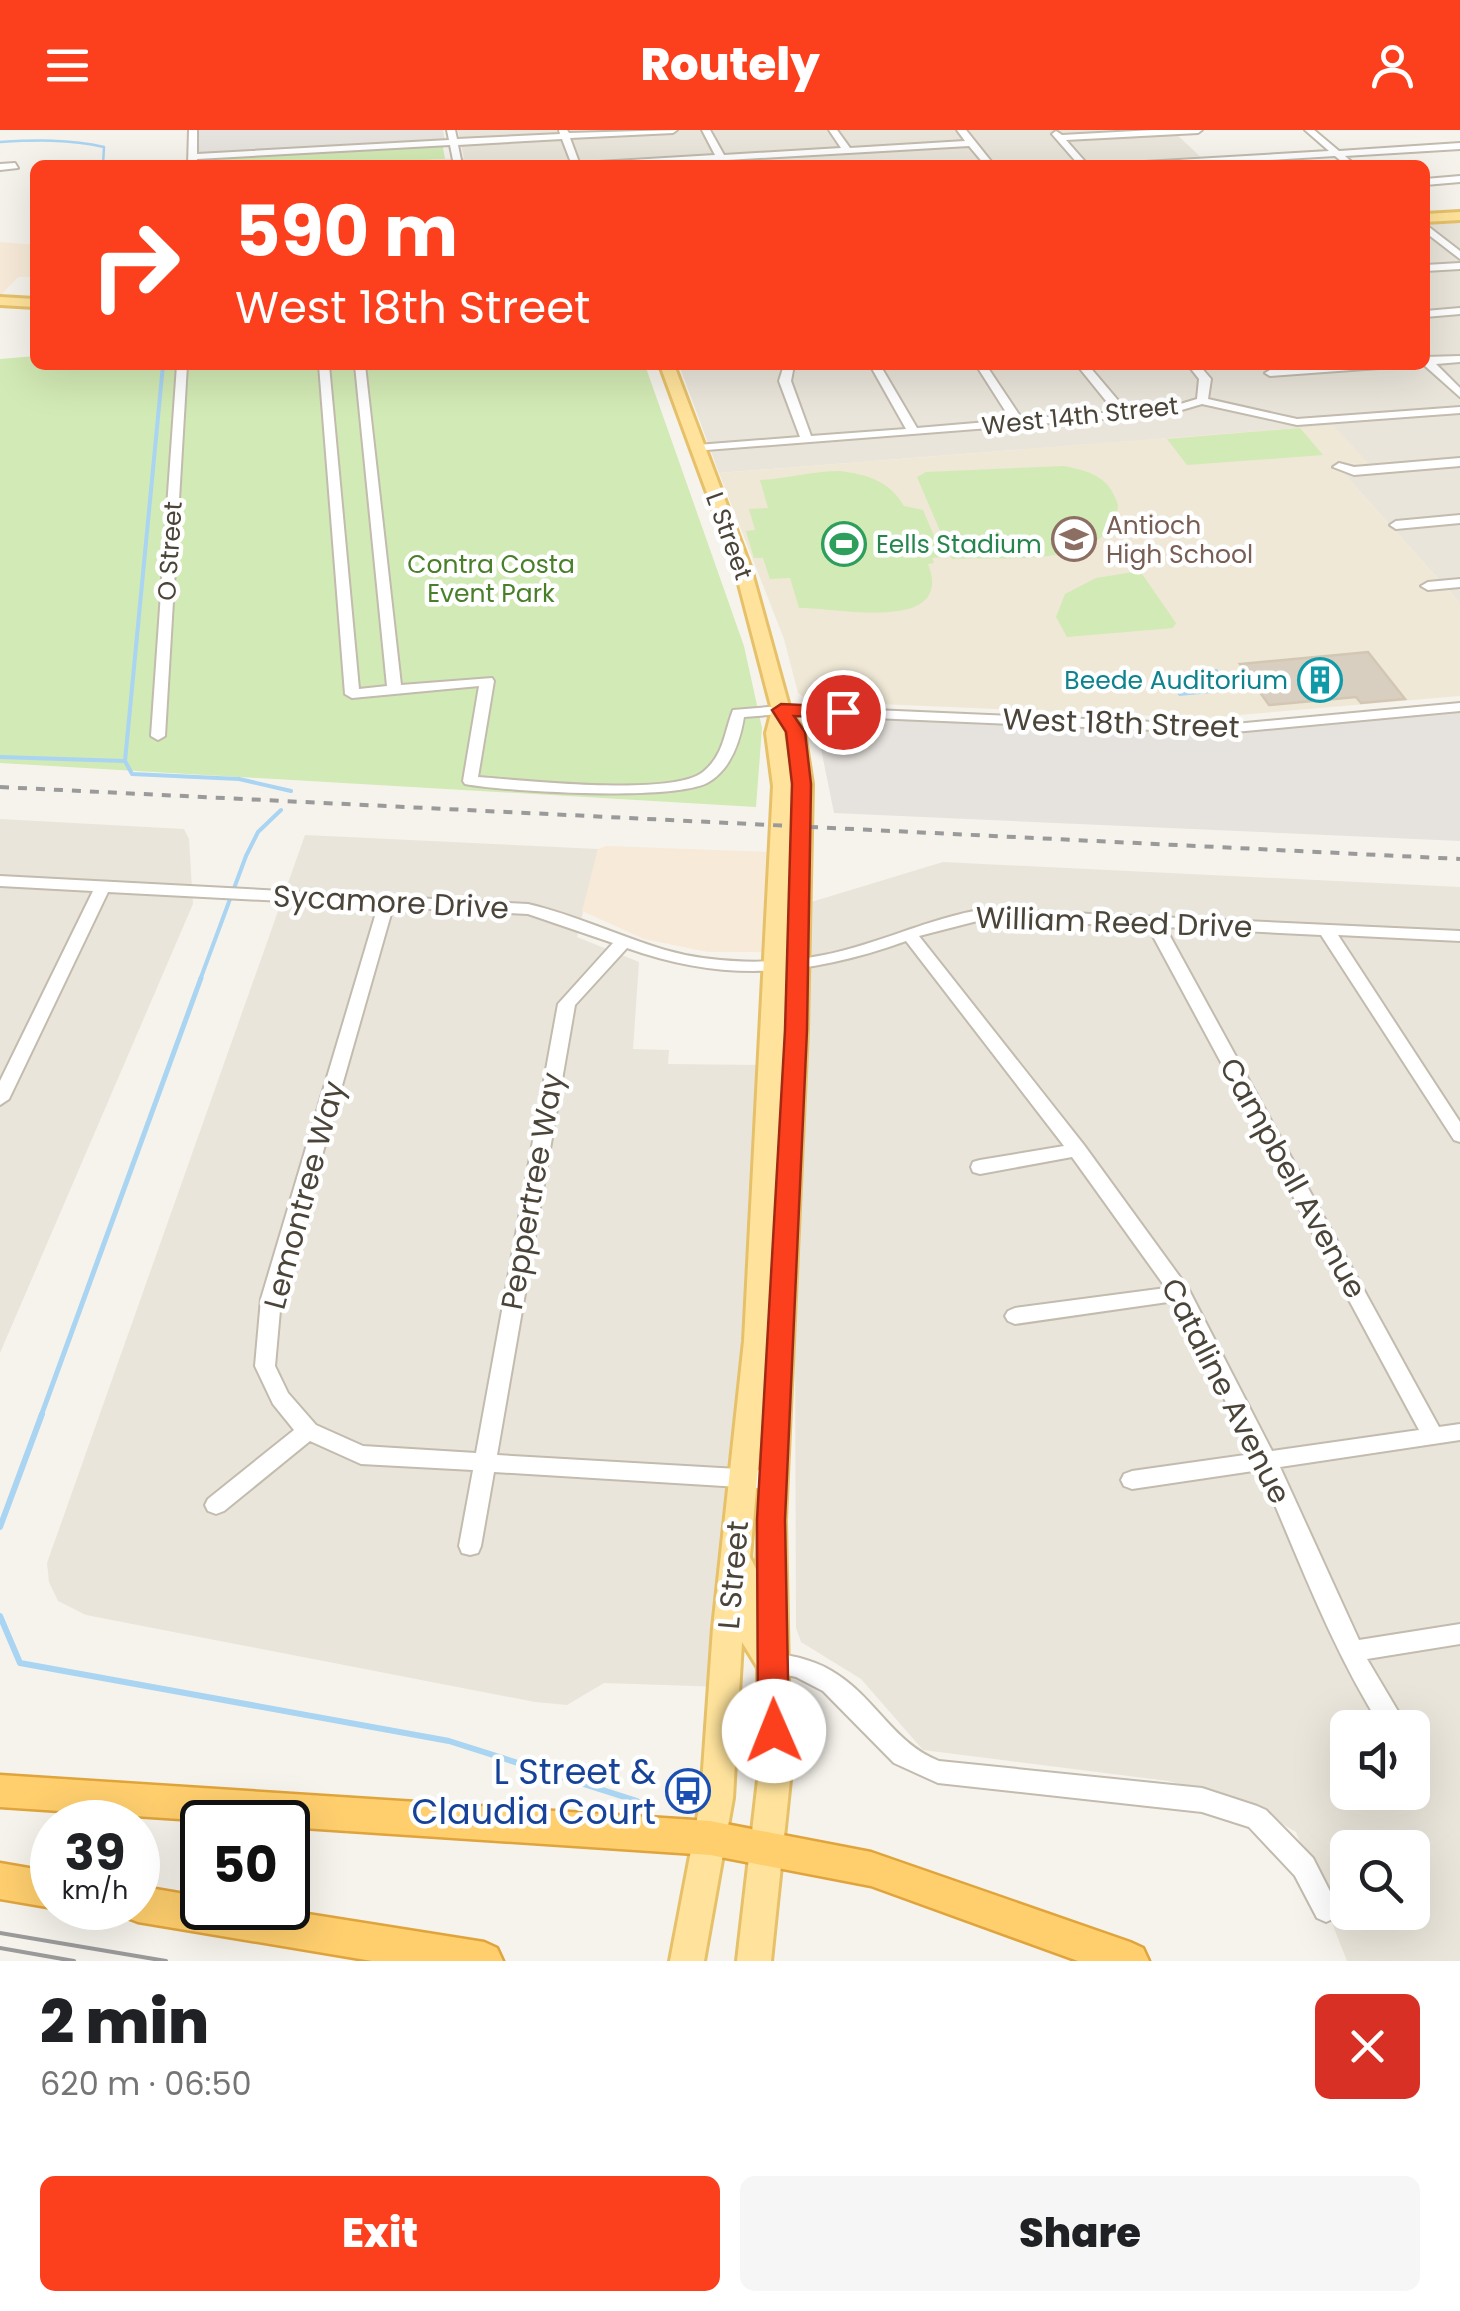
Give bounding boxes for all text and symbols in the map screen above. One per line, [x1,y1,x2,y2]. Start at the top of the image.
text: Routely [640,33,820,96]
icon: menu [40,38,95,93]
icon: person [1365,38,1420,93]
text: 590 m [235,182,458,281]
icon: right [70,200,200,330]
text: West 18th Street [235,276,590,339]
street label: West 14th Street [980,388,1180,444]
street label: L Street [697,487,761,585]
street label: O Street [149,500,191,602]
place label: Antioch High School [1106,508,1253,572]
school or university icon: Antioch High School [1051,516,1097,562]
sports icon: Eells Stadium [821,521,867,567]
place label: Eells Stadium [876,527,1042,562]
park label: Contra Costa Event Park [407,547,575,611]
building icon: Beede Auditorium [1297,657,1343,703]
place label: Beede Auditorium [1064,663,1288,698]
pin [801,670,886,755]
icon: arrive [816,685,871,740]
street label: West 18th Street [1002,697,1240,749]
street label: Sycamore Drive [272,874,510,930]
street label: William Reed Drive [975,896,1253,948]
street label: Campbell Avenue [1209,1050,1377,1306]
street label: Peppertree Way [490,1069,574,1313]
street label: Lemontree Way [253,1076,355,1314]
street label: Cataline Avenue [1151,1271,1301,1511]
street label: L Street [707,1519,759,1631]
position arrow [722,1679,826,1783]
map controls [1330,1710,1430,1930]
button: sound [1330,1710,1430,1810]
place label: L Street & Claudia Court [411,1747,656,1836]
bus stop icon: L Street & Claudia Court [665,1768,711,1814]
speed limit sign: 50 [180,1800,310,1930]
text: 39 [65,1817,126,1888]
button: search [1330,1830,1430,1930]
text: km/h [62,1873,128,1908]
text: 2 min [40,1980,209,2064]
button: close [1315,1994,1420,2099]
text: 620 m · 06:50 [40,2061,252,2106]
button: Exit [40,2176,720,2291]
button: Share [740,2176,1420,2291]

